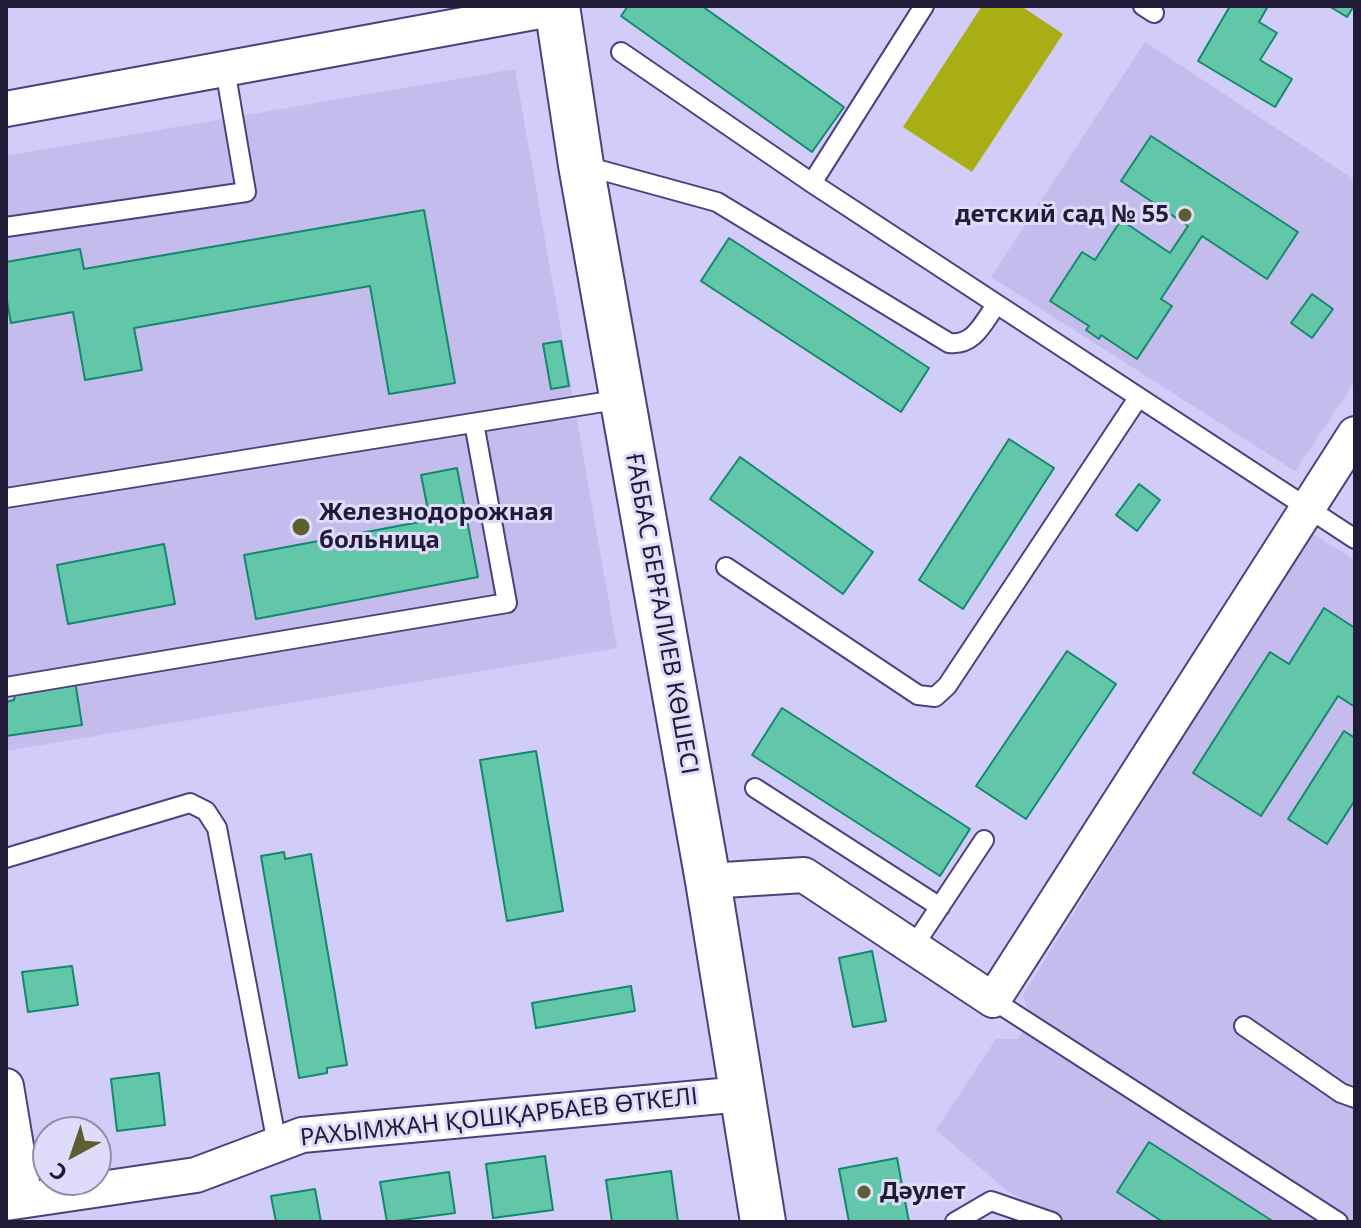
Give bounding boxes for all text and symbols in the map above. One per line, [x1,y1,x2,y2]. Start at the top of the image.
place label: детский сад № 55 [955,201,1169,229]
marker: детский сад № 55 [1176,206,1194,224]
street label: ҒАББАС БЕРҒАЛИЕВ КӨШЕСІ [619,451,703,777]
place label: Железнодорожная больница [319,499,553,555]
marker: Железнодорожная больница [290,516,312,538]
street label: РАХЫМЖАН ҚОШҚАРБАЕВ ӨТКЕЛІ [299,1083,699,1153]
north arrow [32,1116,112,1196]
text: С [43,1157,73,1189]
place label: Дәулет [880,1178,966,1206]
marker: Дәулет [855,1183,873,1201]

